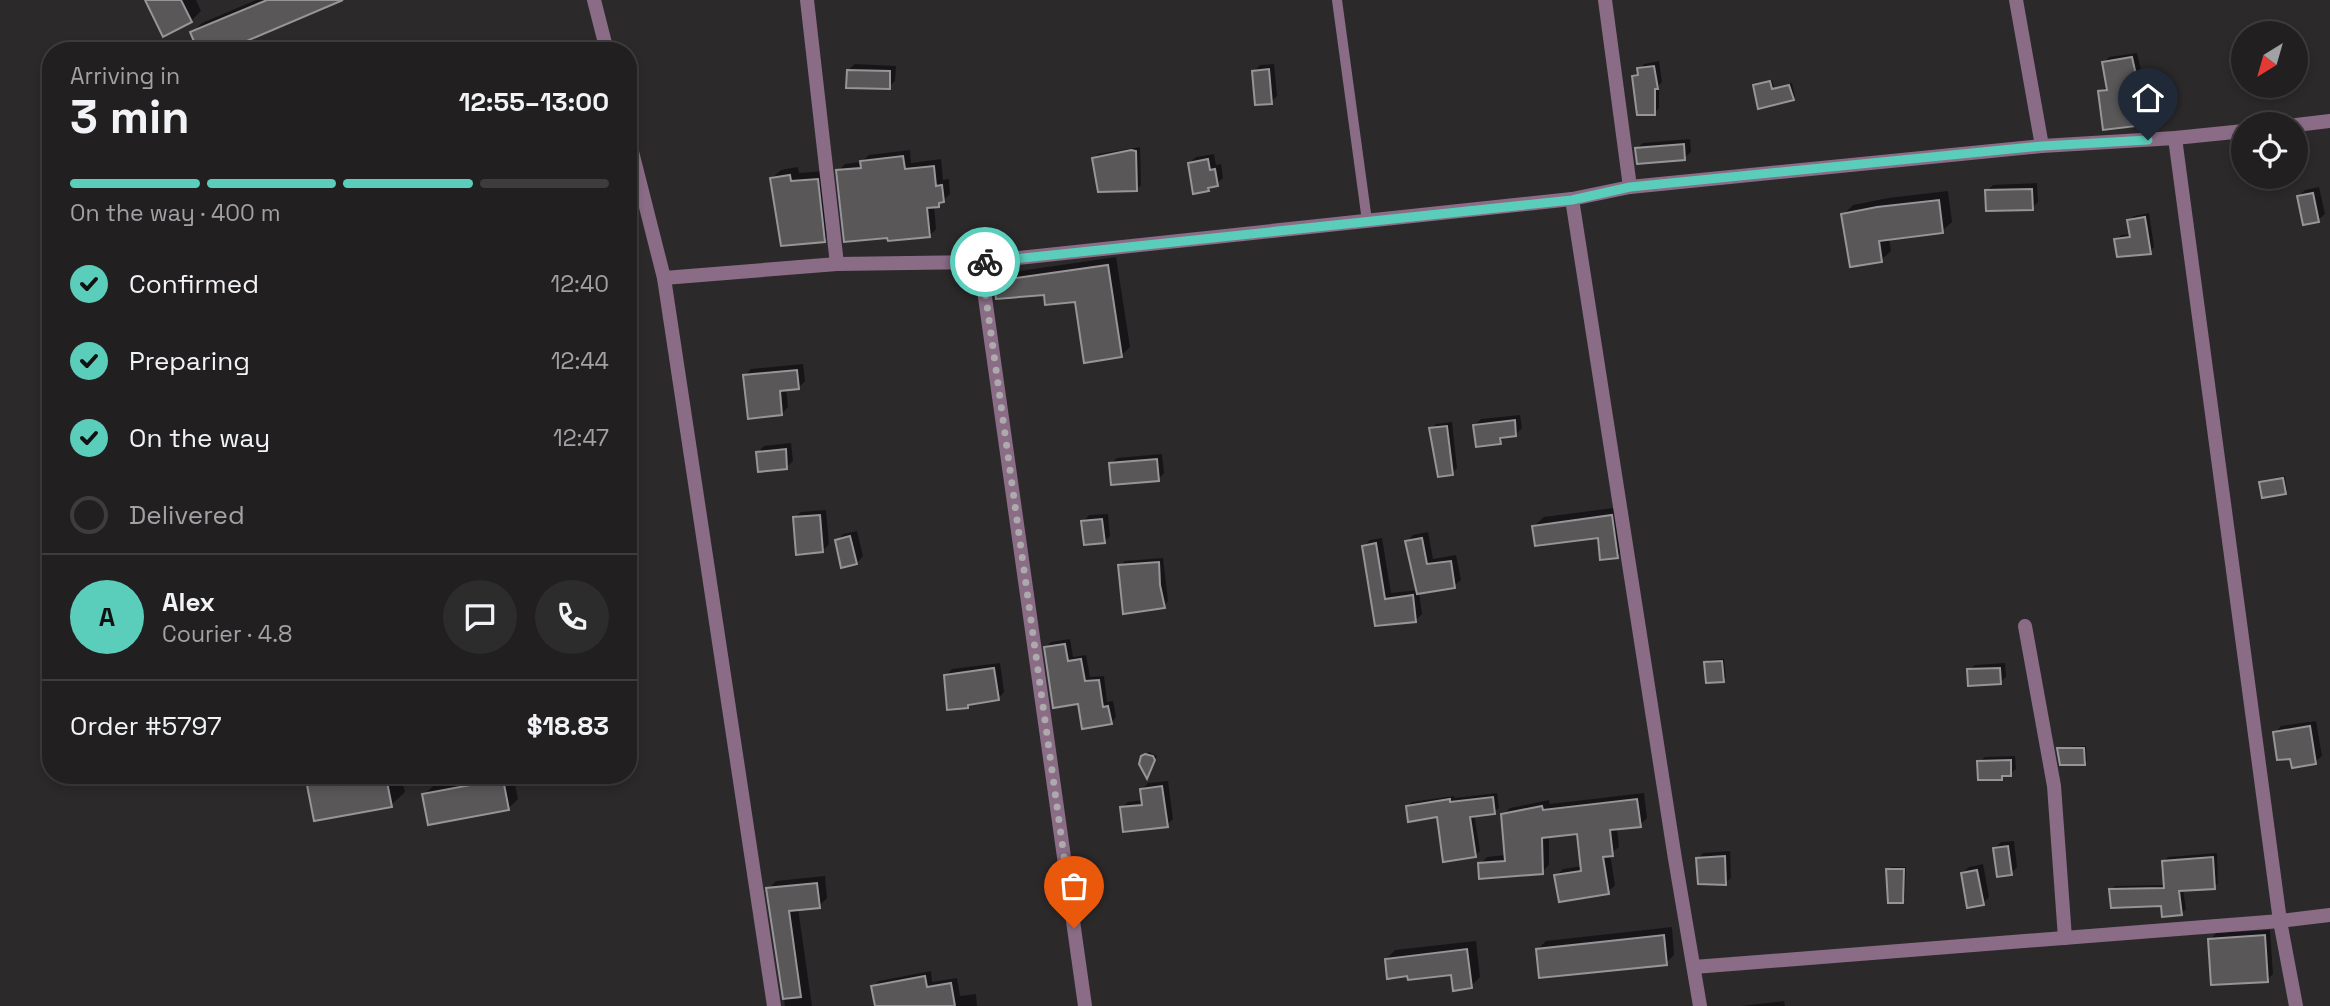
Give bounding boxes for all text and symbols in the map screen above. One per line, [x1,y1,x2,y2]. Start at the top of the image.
north arrow [2231,21,2308,98]
map controls [2231,21,2308,189]
text: Arriving in [70,61,180,91]
pin [2118,68,2178,140]
icon: home [2129,79,2167,117]
text: 12:55–13:00 [459,85,609,119]
text: 3 min [70,88,190,146]
button: locate [2231,112,2308,189]
text: On the way · 400 m [70,198,281,228]
courier [950,227,1020,297]
icon: bike [966,243,1004,281]
icon: check [70,265,108,303]
text: Confirmed [129,267,259,301]
text: 12:40 [551,269,609,299]
icon: check [70,342,108,380]
text: Preparing [129,344,250,378]
text: 12:44 [551,346,609,376]
icon: check [70,419,108,457]
text: On the way [129,421,270,455]
text: 12:47 [553,423,609,453]
text: Delivered [129,498,245,532]
button: chat [443,580,517,654]
button: phone [535,580,609,654]
text: Alex [162,585,215,619]
text: A [99,600,115,634]
text: Courier · 4.8 [162,619,292,649]
text: Order #5797 [70,709,222,743]
text: $18.83 [527,709,609,743]
pin [1044,856,1104,928]
icon: bag [1055,867,1093,905]

